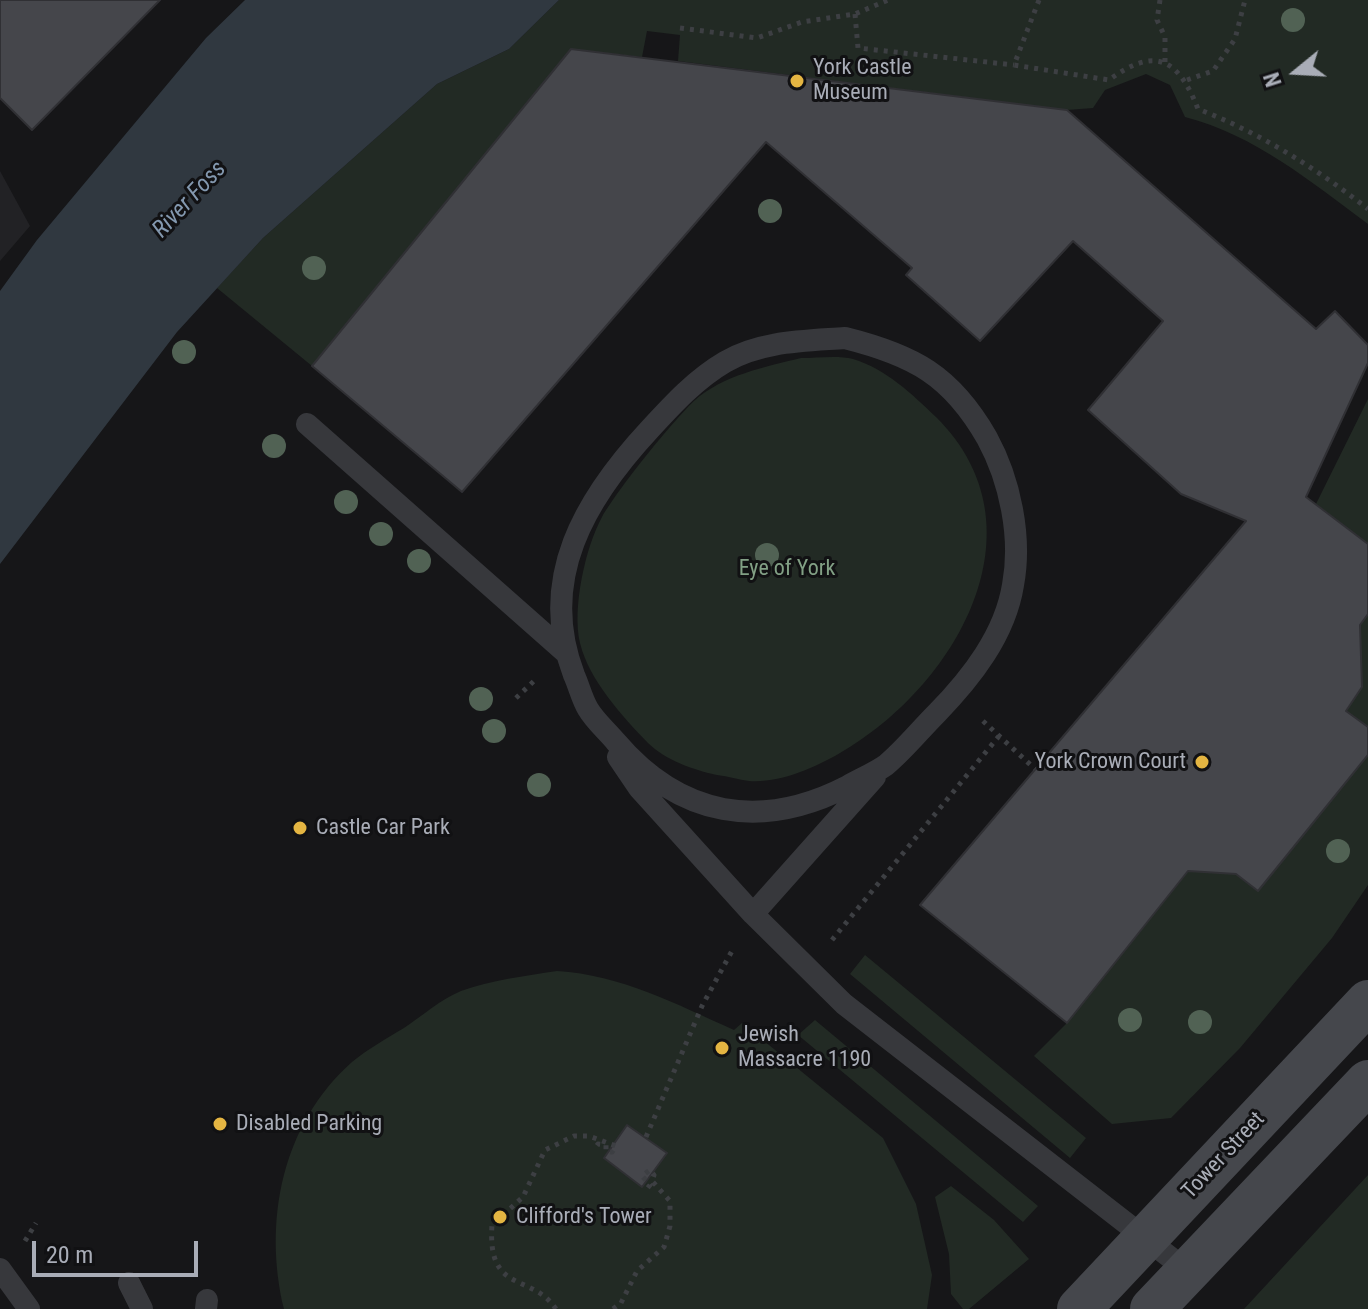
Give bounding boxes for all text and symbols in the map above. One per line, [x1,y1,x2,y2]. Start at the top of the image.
north arrow [1256,32,1336,112]
place label: York Castle Museum [813,55,911,106]
text: N [1259,69,1287,90]
marker: York Castle Museum [788,72,806,90]
water label: River Foss [147,156,233,244]
park label: Eye of York [739,556,835,582]
place label: York Crown Court [1035,749,1186,775]
marker: York Crown Court [1193,753,1211,771]
place label: Castle Car Park [316,815,450,841]
marker: Castle Car Park [291,819,309,837]
place label: Jewish Massacre 1190 [738,1022,871,1074]
marker: Jewish Massacre 1190 [713,1039,731,1057]
street label: Tower Street [1177,1107,1271,1205]
place label: Disabled Parking [236,1111,382,1137]
marker: Disabled Parking [211,1115,229,1133]
place label: Clifford's Tower [516,1204,652,1230]
marker: Clifford's Tower [491,1208,509,1226]
scale bar [36,1225,202,1275]
text: 20 m [46,1241,93,1269]

